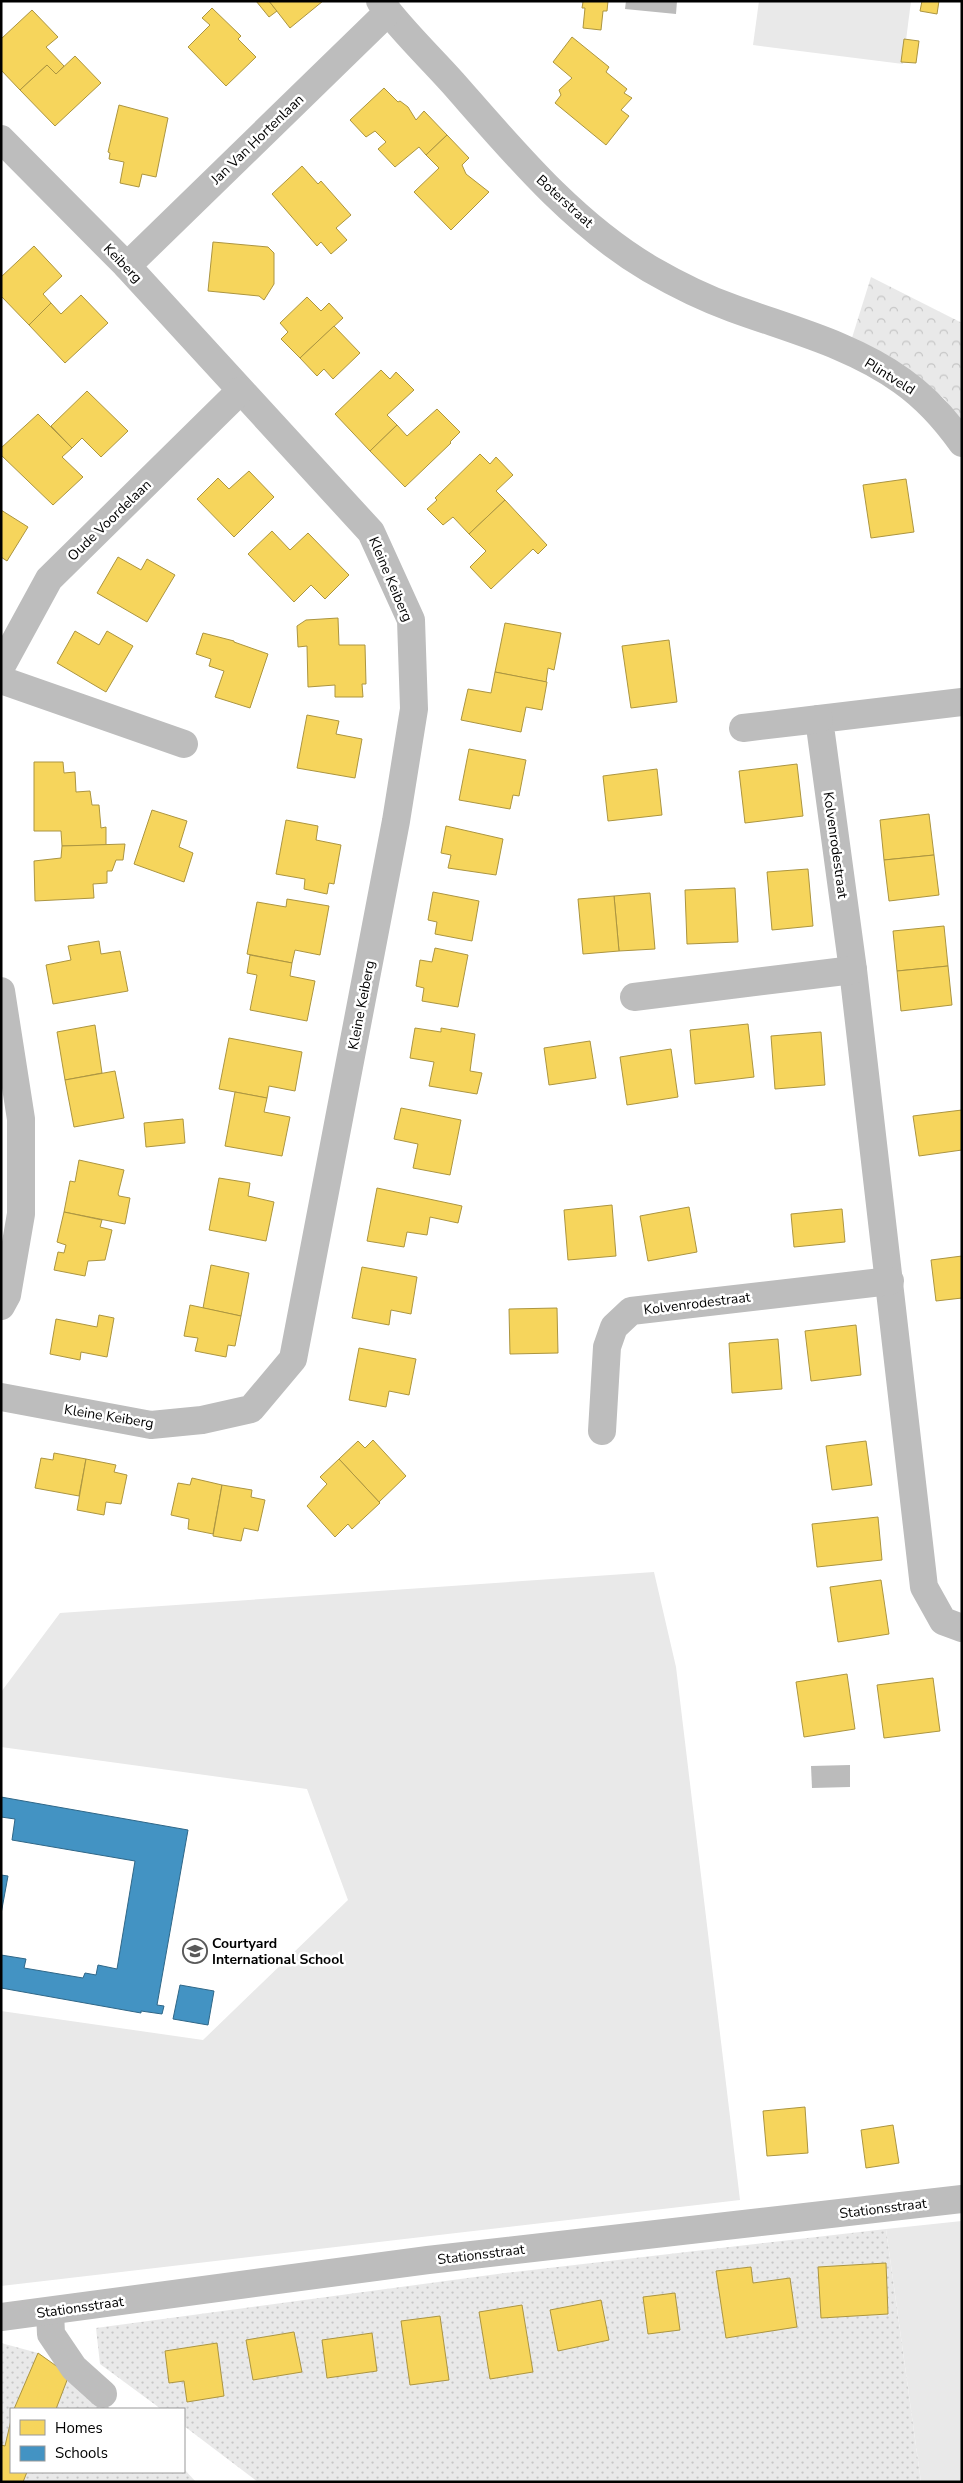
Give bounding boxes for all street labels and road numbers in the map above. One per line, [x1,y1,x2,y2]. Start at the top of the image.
street label: Jan Van Hortenlaan [206,90,308,189]
street label: Boterstraat [532,171,597,232]
street label: Keiberg [99,239,146,287]
street label: Plintveld [861,354,919,399]
street label: Oude Voordelaan [63,475,155,565]
street label: Kleine Keiberg [364,534,417,625]
street label: Kolvenrodestraat [819,791,852,900]
street label: Kleine Keiberg [344,959,379,1051]
street label: Kolvenrodestraat [643,1288,752,1319]
street label: Kleine Keiberg [63,1400,155,1433]
street label: Stationsstraat [838,2194,928,2223]
street label: Stationsstraat [436,2240,526,2269]
street label: Stationsstraat [35,2292,125,2323]

